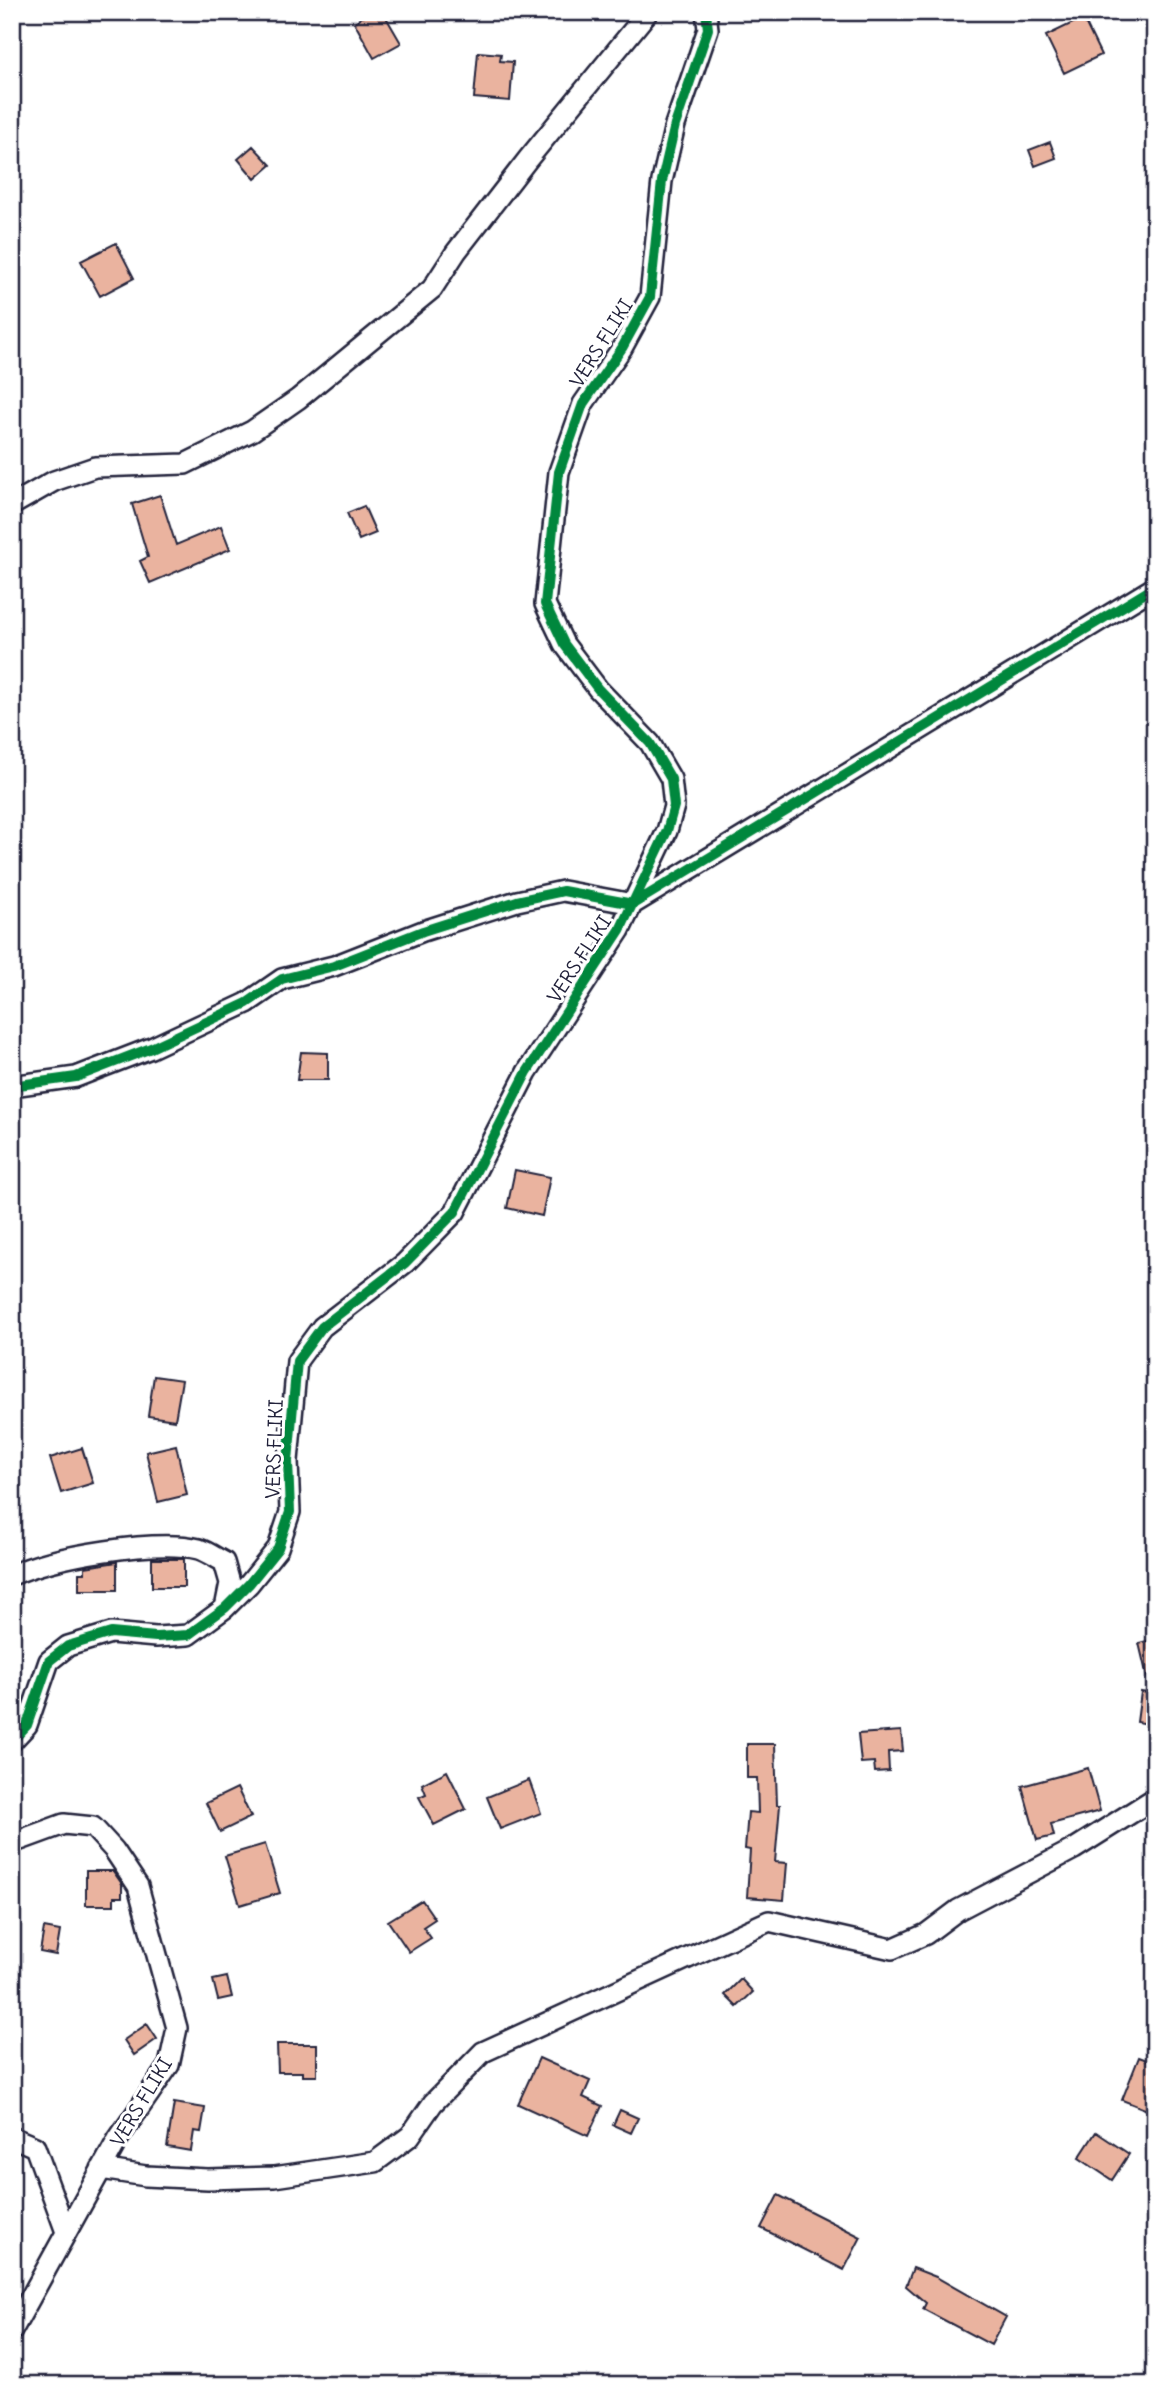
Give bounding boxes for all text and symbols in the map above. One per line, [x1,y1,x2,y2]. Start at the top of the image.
street label: VERS FLIKI [564,294,638,392]
street label: VERS FLIKI [542,911,616,1007]
street label: VERS FLIKI [260,1399,288,1499]
street label: VERS FLIKI [105,2053,177,2151]

